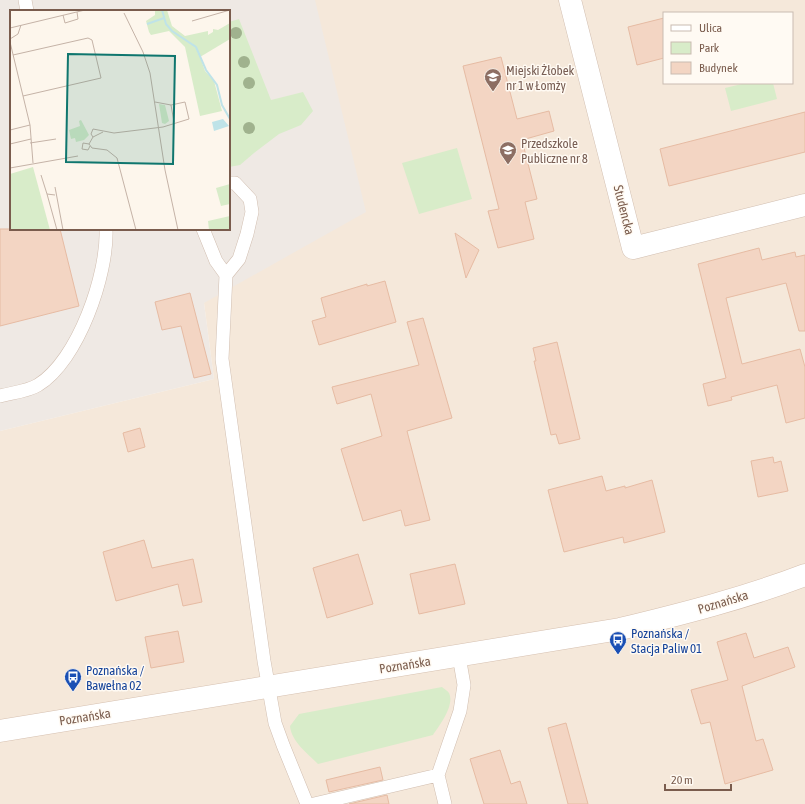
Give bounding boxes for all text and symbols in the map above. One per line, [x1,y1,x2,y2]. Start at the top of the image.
inset map [10,10,230,230]
legend [663,12,793,84]
text: Ulica [699,21,722,35]
text: Park [699,41,720,55]
text: Budynek [699,61,738,75]
place label: Miejski Żłobek nr 1 w Łomży [506,63,575,93]
school or university icon: Miejski Żłobek nr 1 w Łomży [483,67,503,92]
place label: Przedszkole Publiczne nr 8 [521,136,588,166]
school or university icon: Przedszkole Publiczne nr 8 [498,140,518,165]
street label: Studencka [611,184,637,236]
street label: Poznańska [696,587,750,617]
place label: Poznańska / Stacja Paliw 01 [631,626,702,656]
bus stop icon: Poznańska / Stacja Paliw 01 [608,630,628,655]
street label: Poznańska [378,654,432,676]
place label: Poznańska / Bawełna 02 [86,663,145,693]
bus stop icon: Poznańska / Bawełna 02 [63,667,83,692]
street label: Poznańska [58,706,112,728]
scale bar [665,766,731,792]
text: 20 m [671,773,693,787]

